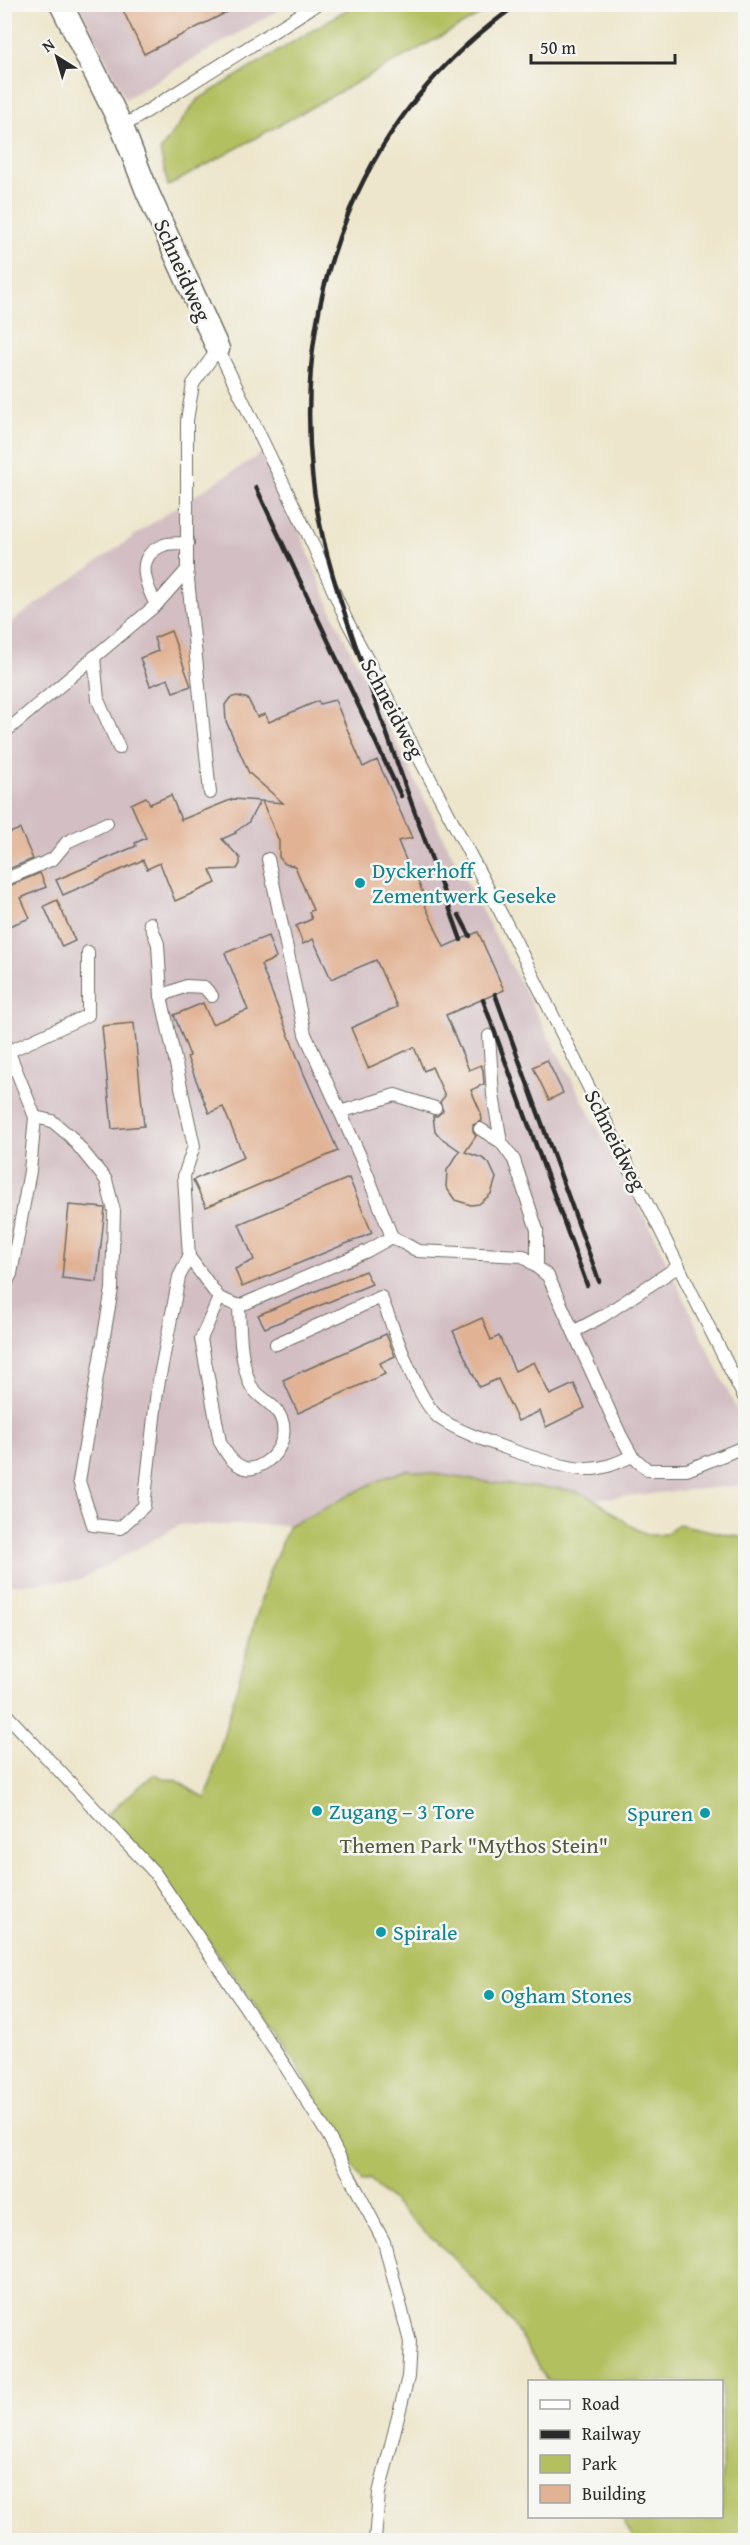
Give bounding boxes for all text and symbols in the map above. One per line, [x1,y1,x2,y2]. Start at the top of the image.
north arrow [27,27,87,87]
scale bar [531,27,675,65]
text: N [36,32,60,58]
text: 50 m [540,34,576,61]
street label: Schneidweg [146,213,220,327]
street label: Schneidweg [353,652,433,764]
place label: Dyckerhoff Zementwerk Geseke [372,854,556,911]
marker: Dyckerhoff Zementwerk Geseke [353,876,367,890]
street label: Schneidweg [577,1084,655,1196]
place label: Zugang – 3 Tore [329,1795,475,1827]
place label: Spuren [627,1797,694,1829]
marker: Zugang – 3 Tore [310,1804,324,1818]
marker: Spuren [698,1806,712,1820]
park label: Themen Park "Mythos Stein" [340,1829,608,1861]
place label: Spirale [393,1916,458,1948]
marker: Spirale [374,1925,388,1939]
place label: Ogham Stones [501,1979,632,2011]
marker: Ogham Stones [482,1988,496,2002]
legend [528,2380,723,2518]
text: Road [582,2390,620,2417]
text: Railway [582,2420,641,2447]
text: Park [582,2450,618,2477]
text: Building [582,2480,646,2507]

